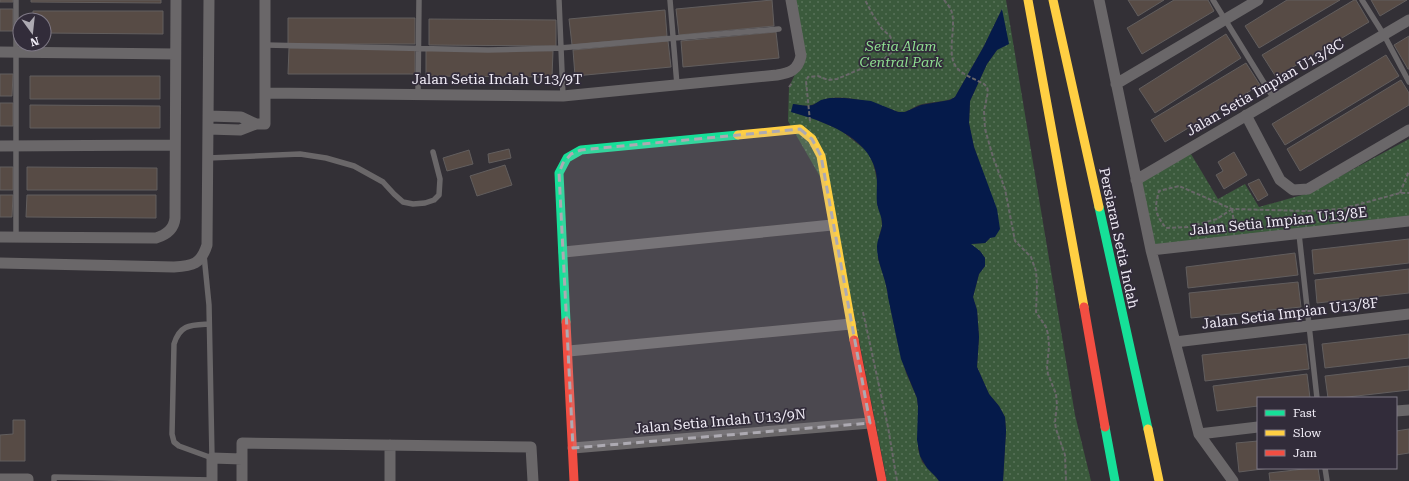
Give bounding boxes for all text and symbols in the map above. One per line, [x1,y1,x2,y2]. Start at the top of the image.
north arrow [12,12,52,52]
text: N [28,34,40,49]
street label: Jalan Setia Impian U13/8C [1183,35,1347,139]
park label: Setia Alam Central Park [860,38,943,70]
street label: Jalan Setia Indah U13/9T [412,71,582,87]
street label: Persiaran Setia Indah [1096,166,1142,310]
street label: Jalan Setia Impian U13/8E [1188,204,1368,238]
street label: Jalan Setia Impian U13/8F [1201,294,1379,332]
legend [1257,397,1397,469]
street label: Jalan Setia Indah U13/9N [633,406,807,436]
text: Fast [1293,406,1317,420]
text: Slow [1293,426,1321,440]
text: Jam [1293,446,1317,460]

